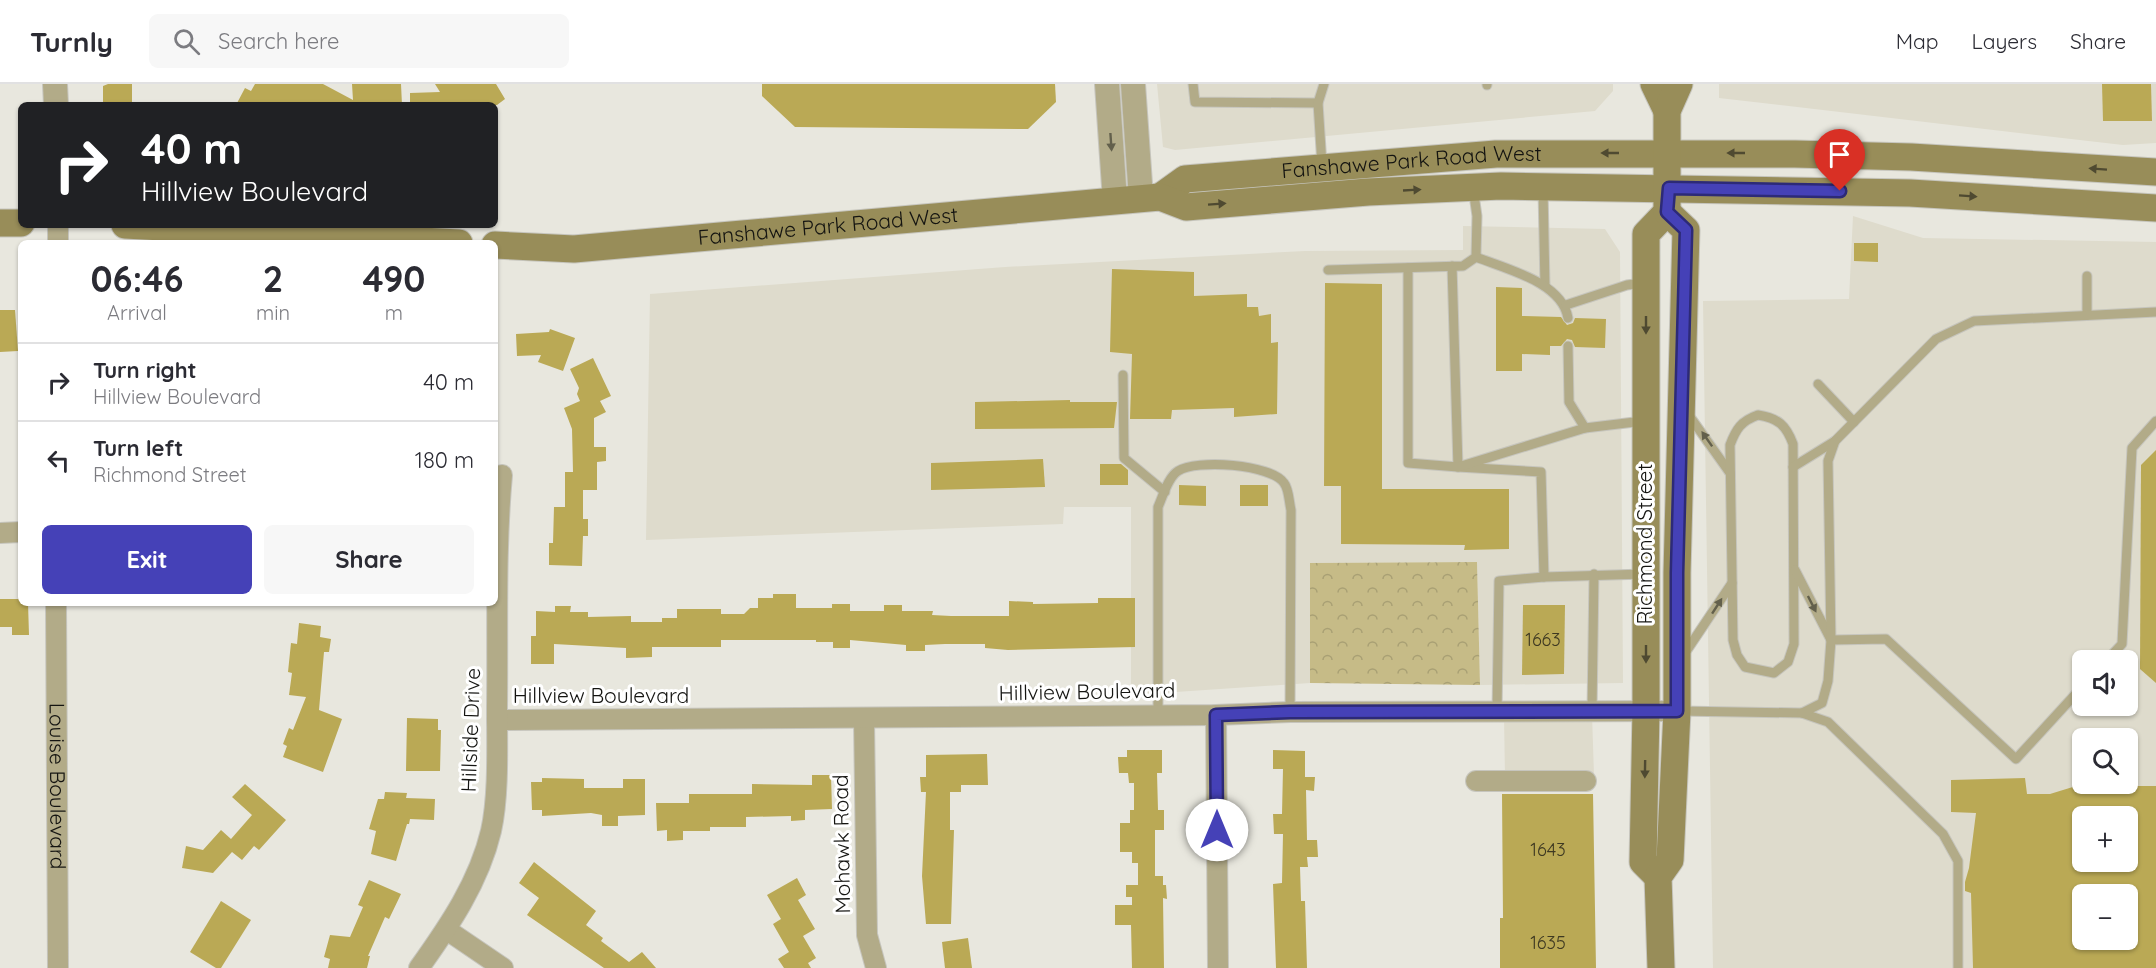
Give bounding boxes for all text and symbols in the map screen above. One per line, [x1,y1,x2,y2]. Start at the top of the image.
search box [149,14,569,68]
text: Turnly [30,24,113,59]
icon: search [170,25,203,58]
text: Search here [218,27,339,55]
text: Map [1896,28,1939,54]
text: Layers [1972,28,2037,54]
text: Share [2070,28,2126,54]
text: 40 m [141,122,242,175]
icon: right [42,126,120,204]
pin [1814,129,1865,191]
one-way arrow [1106,133,1116,152]
icon: arrive [1823,138,1856,171]
street label: Fanshawe Park Road West [1280,140,1542,183]
one-way arrow [1600,148,1619,158]
one-way arrow [1727,148,1746,158]
one-way arrow [2088,164,2107,173]
text: Hillview Boulevard [141,174,368,208]
one-way arrow [1402,185,1421,194]
one-way arrow [1959,192,1978,201]
one-way arrow [1208,199,1227,209]
street label: Fanshawe Park Road West [697,201,959,250]
text: 06:46 [90,256,183,301]
text: 2 [263,256,283,301]
text: 490 [362,256,425,301]
text: Arrival [107,300,167,325]
text: min [256,300,290,325]
text: m [385,300,403,325]
one-way arrow [1641,316,1651,335]
text: Turn right [93,356,197,384]
icon: right [42,366,75,399]
text: 40 m [423,368,474,396]
text: Hillview Boulevard [93,384,261,409]
one-way arrow [1701,431,1713,447]
text: Turn left [93,434,183,462]
icon: left [42,444,75,477]
text: 180 m [415,446,474,474]
text: Richmond Street [93,462,247,487]
street label: Richmond Street [1631,463,1657,625]
button: Exit [42,525,252,594]
button: Share [264,525,474,594]
one-way arrow [1807,595,1817,612]
one-way arrow [1711,598,1722,614]
house number: 1663 [1525,628,1561,651]
one-way arrow [1641,644,1651,663]
map controls [2072,650,2138,950]
button: sound [2072,650,2138,716]
street label: Hillside Drive [455,667,485,793]
street label: Hillview Boulevard [998,676,1175,706]
street label: Hillview Boulevard [513,682,689,708]
street label: Louise Boulevard [45,703,71,869]
button: search [2072,728,2138,794]
one-way arrow [1640,760,1650,779]
street label: Mohawk Road [827,774,855,914]
position arrow [1185,798,1249,862]
button: + [2072,806,2138,872]
house number: 1643 [1530,838,1566,861]
button: − [2072,884,2138,950]
house number: 1635 [1530,931,1566,954]

